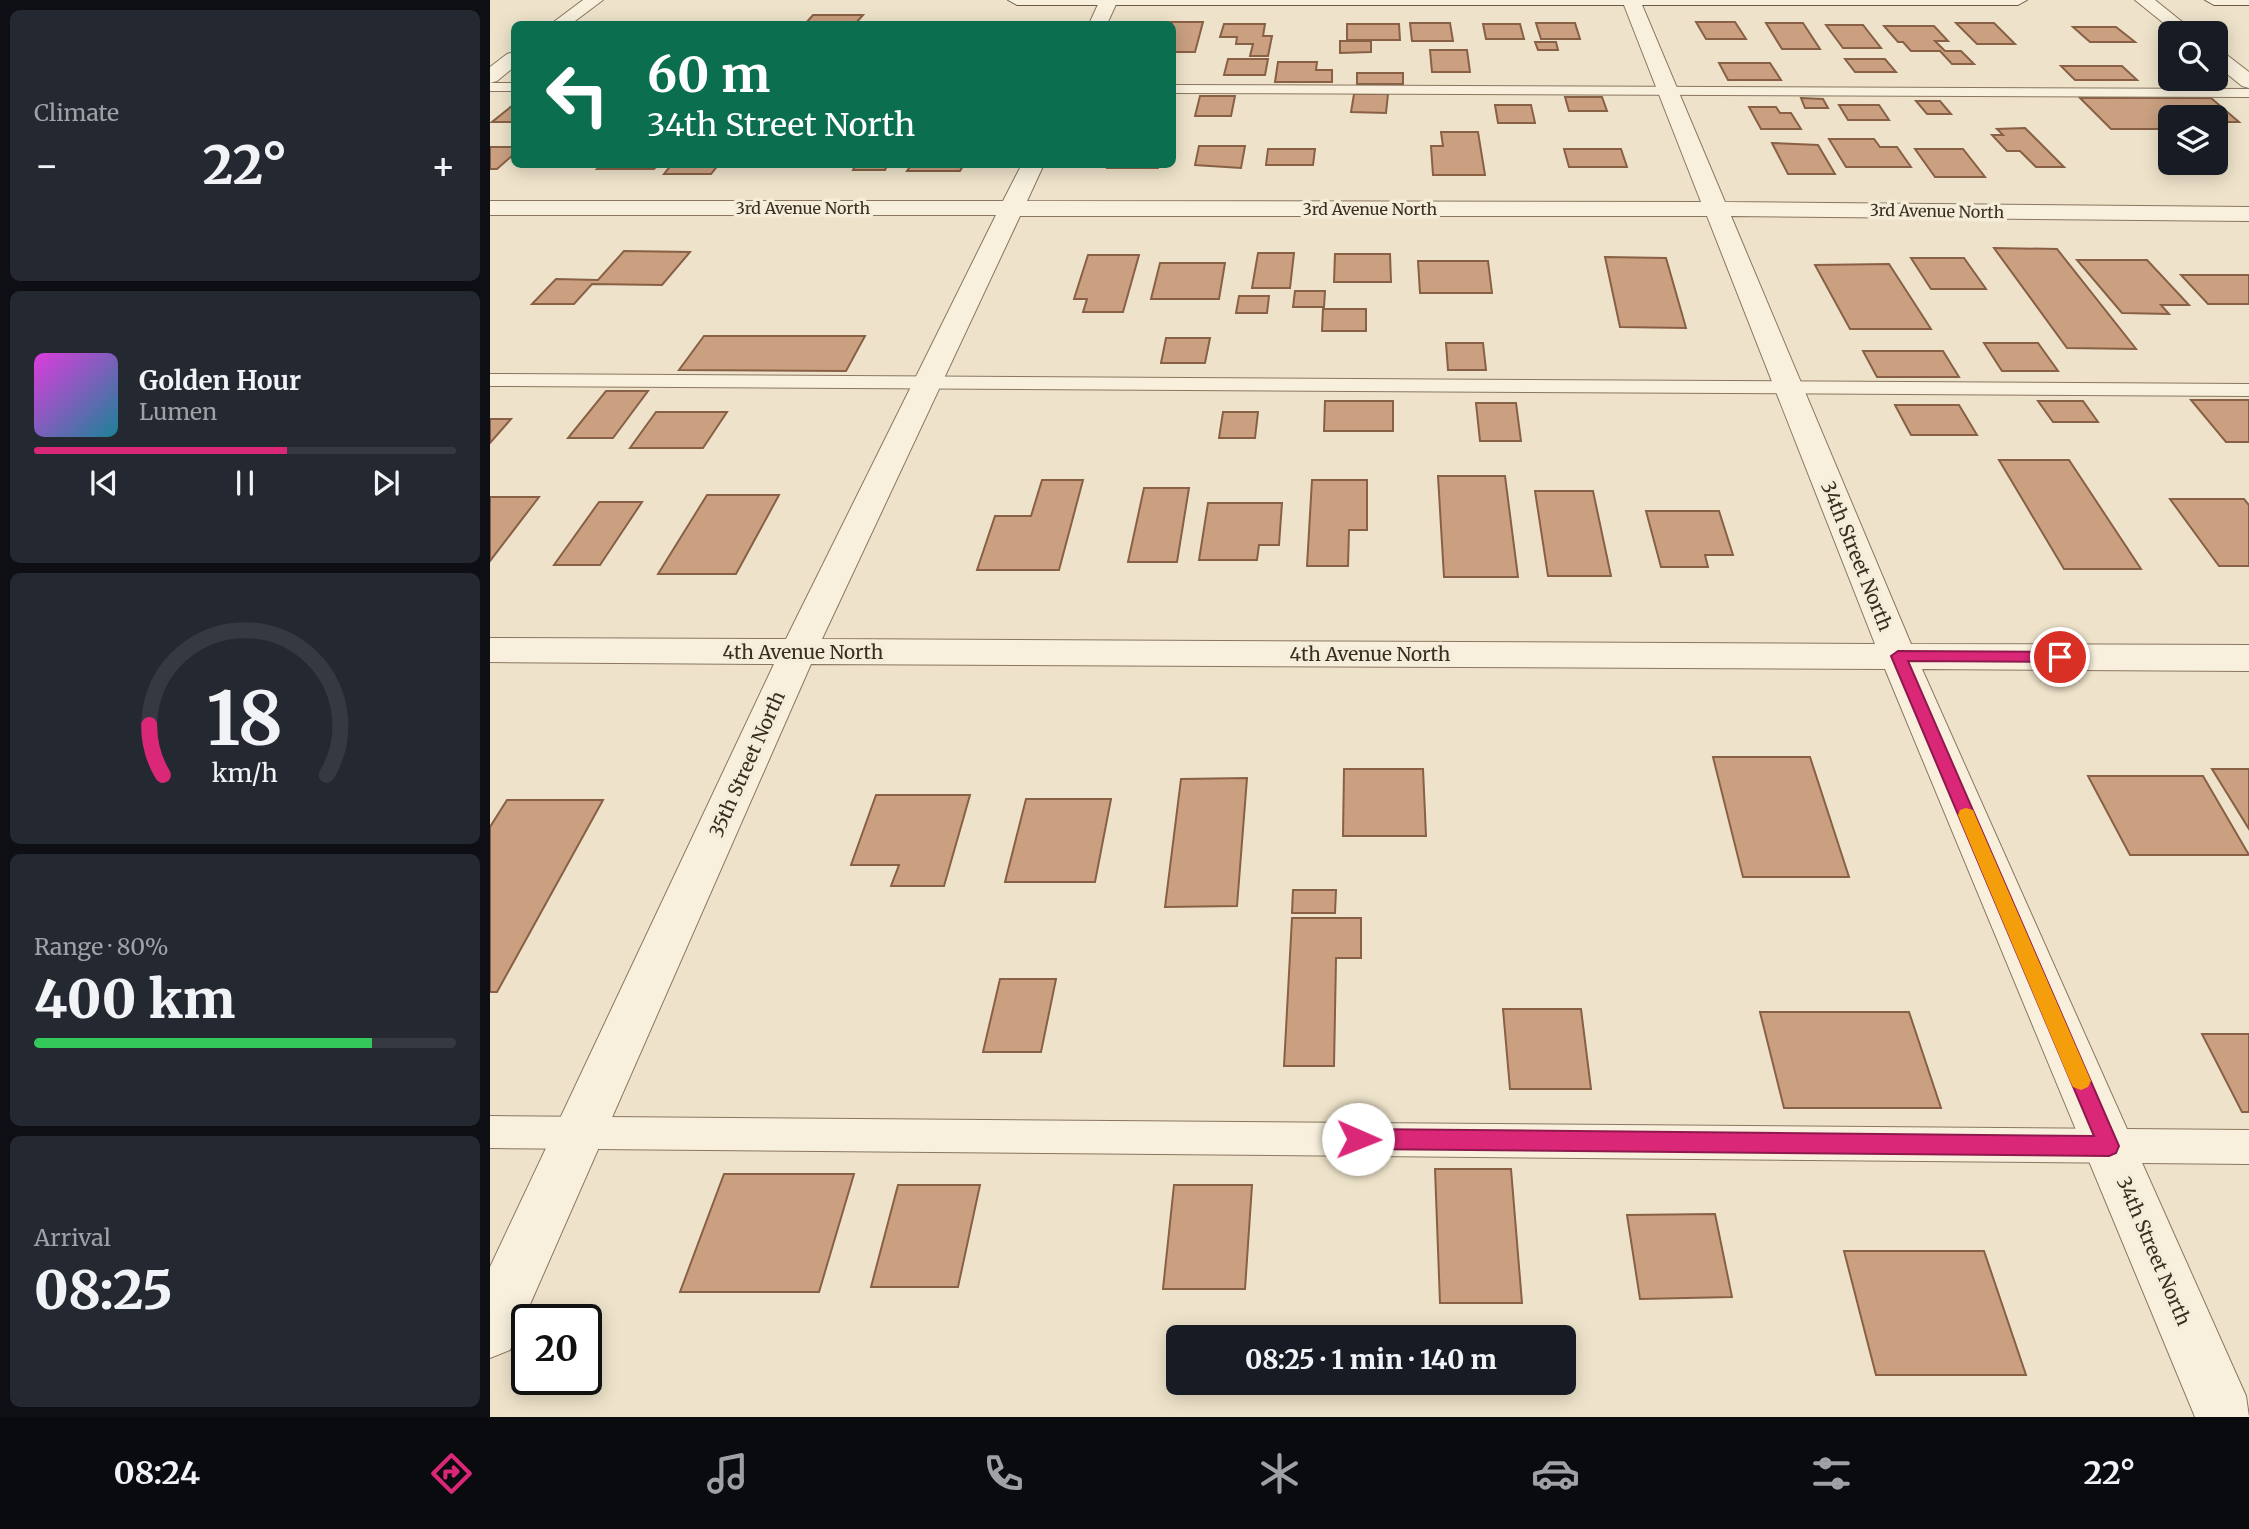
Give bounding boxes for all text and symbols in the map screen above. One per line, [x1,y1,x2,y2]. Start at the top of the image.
map controls [2158,21,2228,175]
button: search [2158,21,2228,91]
text: 60 m [647,44,770,105]
icon: left [532,49,623,140]
text: Climate [34,98,119,127]
text: 34th Street North [647,105,915,145]
button: layers [2158,105,2228,175]
text: 22° [203,133,287,198]
text: − [34,142,59,189]
text: + [431,142,456,189]
street label: 3rd Avenue North [736,198,871,218]
street label: 3rd Avenue North [1303,199,1438,219]
street label: 3rd Avenue North [1870,200,2005,222]
text: Golden Hour [139,364,301,397]
text: Lumen [139,397,217,426]
icon: previous [85,464,123,502]
icon: pause [226,464,264,502]
icon: next [367,464,405,502]
street label: 34th Street North [1816,478,1898,635]
pin [2030,627,2090,687]
icon: arrive [2041,638,2079,676]
street label: 4th Avenue North [723,640,884,664]
street label: 4th Avenue North [1290,642,1451,666]
text: 18 [207,673,283,765]
street label: 35th Street North [704,687,790,841]
text: km/h [212,756,278,788]
text: Range · 80% [34,932,169,961]
text: 400 km [34,967,235,1032]
position arrow [1321,1102,1395,1176]
street label: 34th Street North [2112,1173,2196,1329]
text: Arrival [34,1223,111,1252]
text: 08:25 [34,1258,173,1323]
speed limit sign: 20 [511,1304,602,1395]
text: 08:25 · 1 min · 140 m [1245,1343,1497,1376]
icon: directions [427,1449,476,1498]
icon: music [703,1449,752,1498]
icon: phone [979,1449,1028,1498]
icon: climate [1255,1449,1304,1498]
icon: car [1531,1449,1580,1498]
icon: filters [1807,1449,1856,1498]
text: 08:24 [114,1453,200,1493]
text: 22° [2084,1453,2135,1493]

